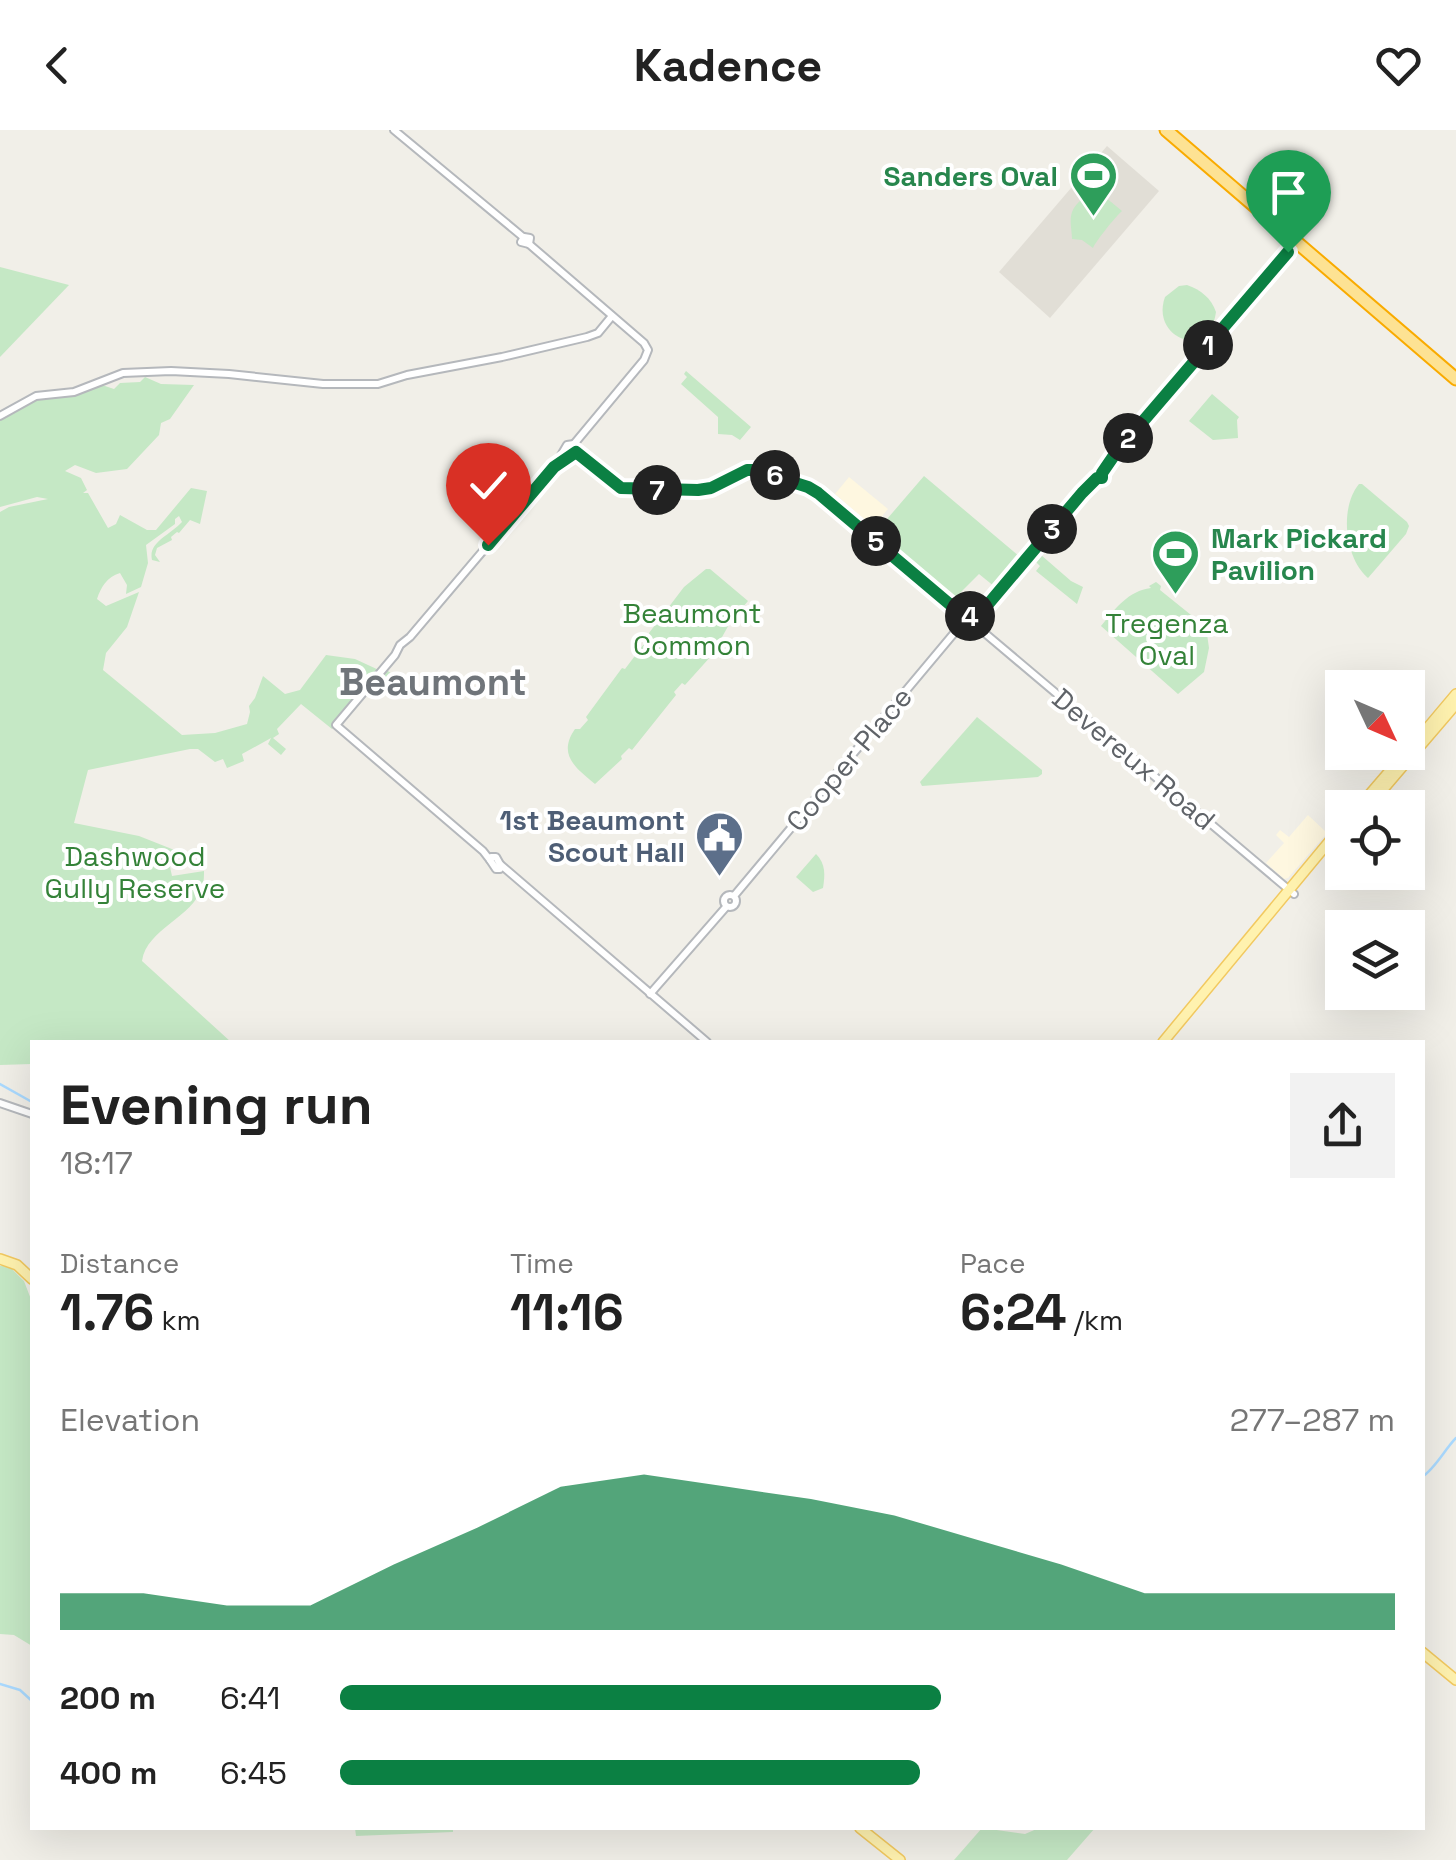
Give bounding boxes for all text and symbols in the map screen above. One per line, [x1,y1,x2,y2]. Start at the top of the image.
text: Kadence [634,37,822,94]
icon: back [30,38,85,93]
icon: heart [1371,38,1426,93]
sports icon: Sanders Oval [1067,150,1119,218]
pin [1246,150,1331,253]
place label: Sanders Oval [883,158,1058,194]
icon: arrive [1261,165,1316,220]
pin: 1 [1183,320,1233,370]
text: 1 [1202,327,1214,363]
pin: 2 [1103,413,1153,463]
text: 2 [1120,420,1136,456]
pin [446,443,531,546]
pin: 6 [750,450,800,500]
text: 6 [766,457,784,493]
icon: check [461,458,516,513]
pin: 7 [632,465,682,515]
text: 7 [649,472,665,508]
pin: 3 [1027,504,1077,554]
text: 3 [1043,511,1061,547]
pin: 5 [851,516,901,566]
place label: Mark Pickard Pavilion [1211,520,1387,588]
text: 5 [868,523,884,559]
sports icon: Mark Pickard Pavilion [1150,528,1202,596]
pin: 4 [945,591,995,641]
park label: Beaumont Common [622,595,762,663]
text: 4 [961,598,979,634]
park label: Tregenza Oval [1105,605,1229,673]
district label: Beaumont [339,658,527,706]
north arrow [1325,670,1425,770]
map controls [1325,670,1425,1010]
street label: Cooper Place [778,679,920,839]
street label: Devereux Road [1045,680,1223,838]
button: locate [1325,790,1425,890]
place label: 1st Beaumont Scout Hall [500,802,685,870]
public building icon: 1st Beaumont Scout Hall [694,810,746,878]
park label: Dashwood Gully Reserve [45,838,225,906]
button: layers [1325,910,1425,1010]
text: Evening run [60,1070,373,1140]
button: share [1290,1073,1395,1178]
text: 18:17 [60,1143,133,1183]
text: Distance [60,1245,179,1281]
text: Time [510,1245,574,1281]
text: Pace [960,1245,1026,1281]
text: 1.76 [60,1281,154,1345]
text: 11:16 [510,1281,624,1345]
text: 6:24 [960,1281,1067,1345]
text: km [154,1302,201,1338]
text: /km [1067,1302,1123,1338]
text: Elevation [60,1400,200,1440]
text: 277–287 m [1230,1400,1395,1440]
text: 200 m [60,1678,156,1718]
text: 6:41 [220,1678,280,1718]
text: 400 m [60,1753,157,1793]
text: 6:45 [220,1753,287,1793]

